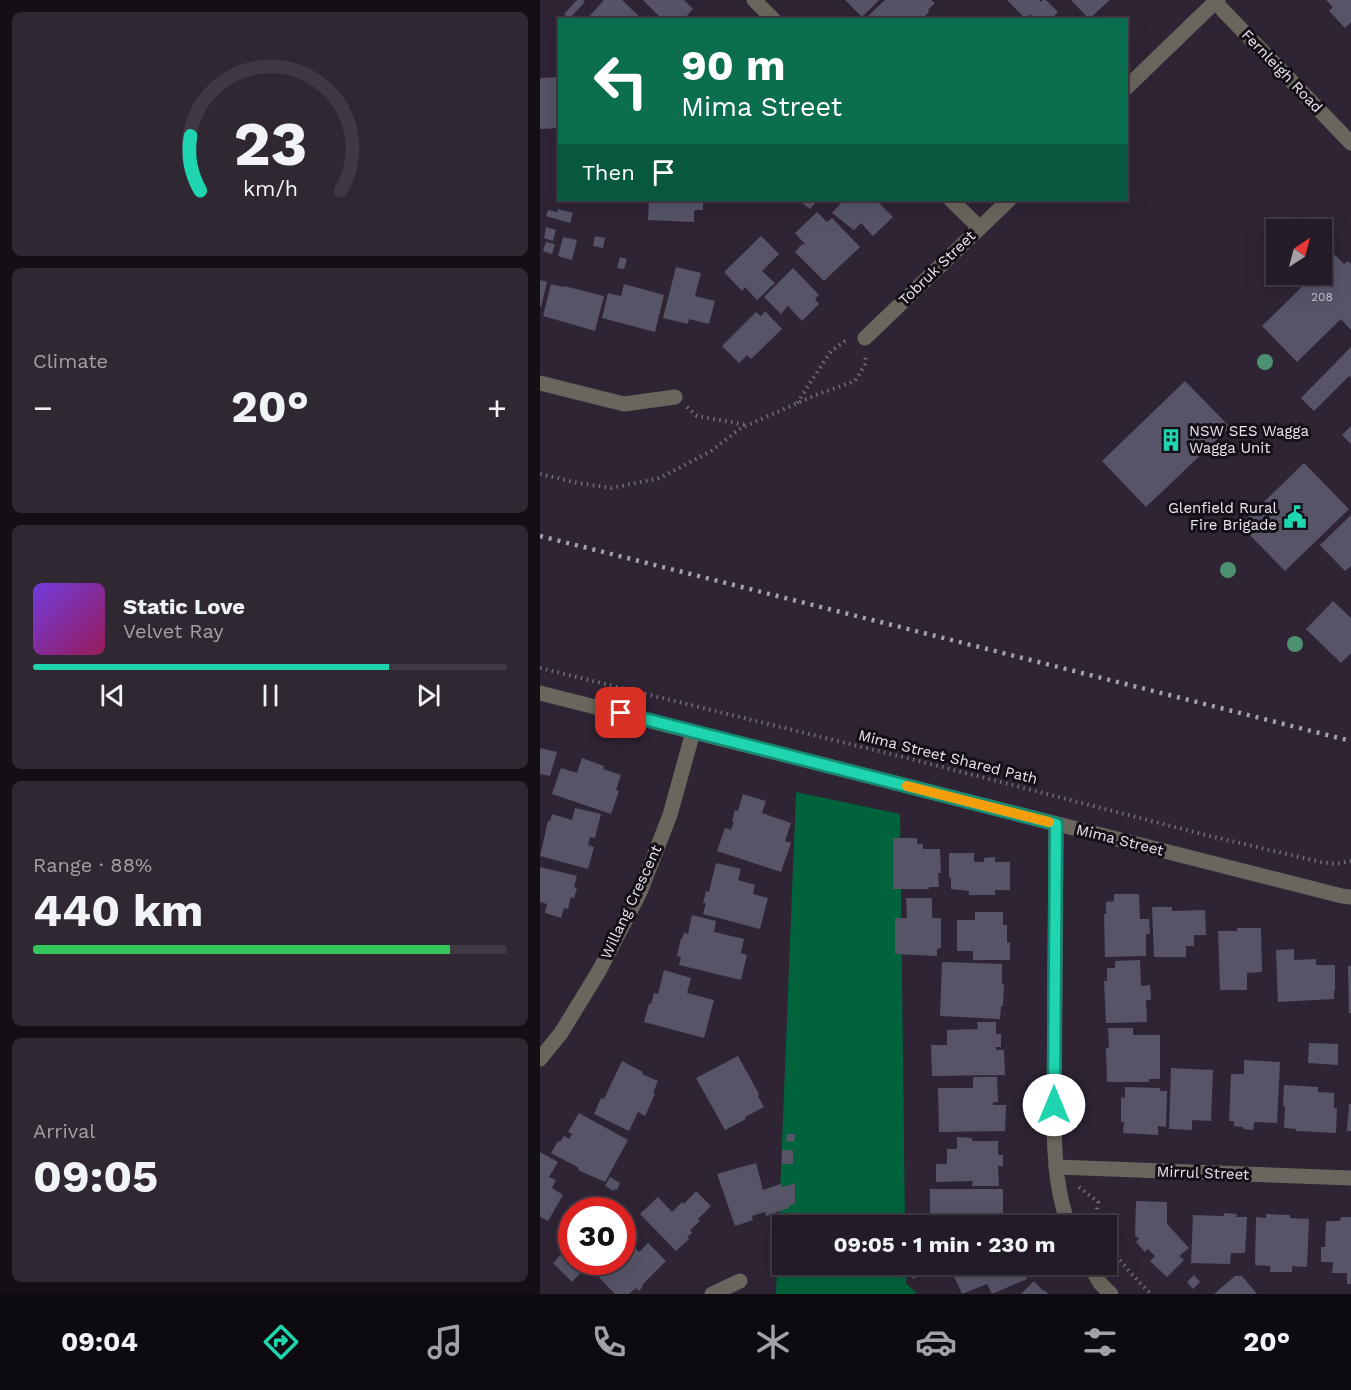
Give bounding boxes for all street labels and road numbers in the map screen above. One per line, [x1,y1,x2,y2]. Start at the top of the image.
street label: Fernleigh Road [1238,26,1326,116]
street label: Tobruk Street [895,226,980,309]
street label: Mima Street Shared Path [857,726,1039,788]
street label: Mima Street [1074,820,1166,860]
street label: Willang Crescent [597,841,666,962]
street label: Mirrul Street [1156,1162,1250,1184]

